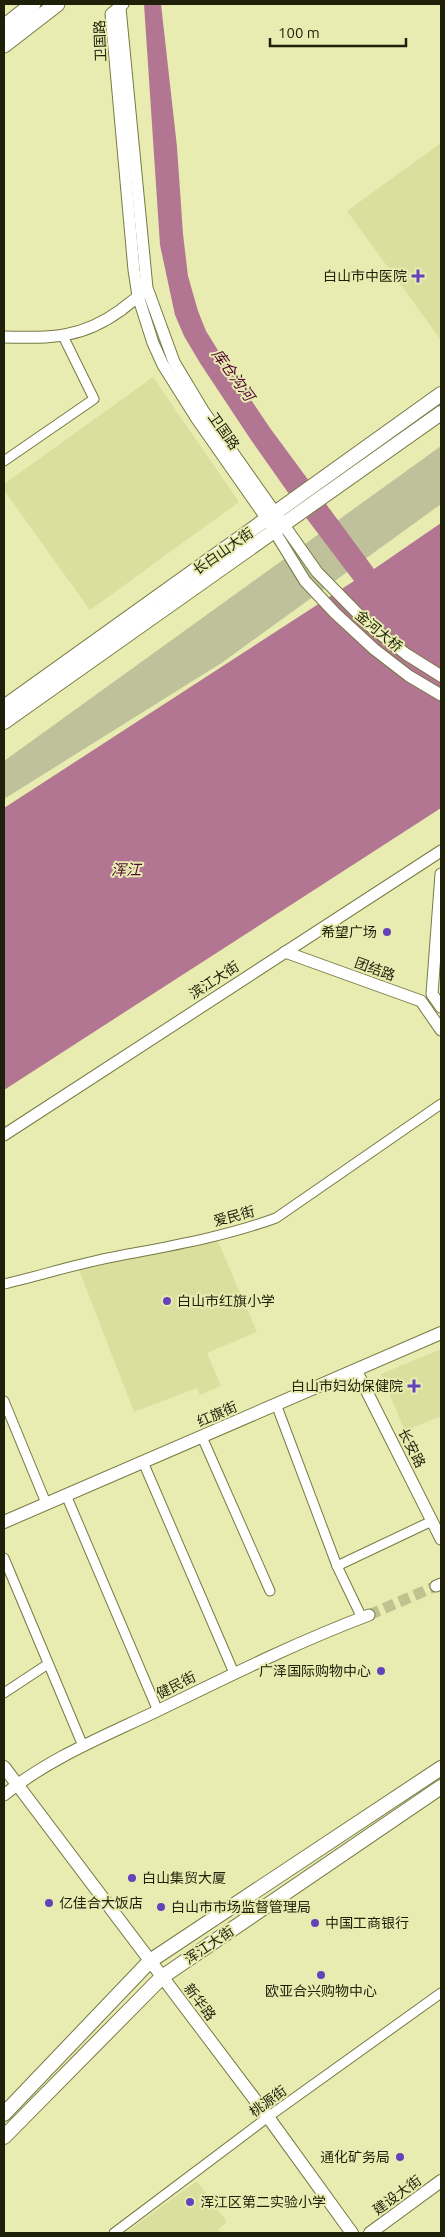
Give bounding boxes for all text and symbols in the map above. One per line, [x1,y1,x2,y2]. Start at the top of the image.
scale bar [270,15,406,47]
street label: 卫国路 [91,20,109,62]
text: 100 m [278,24,320,41]
place label: 白山市中医院 [323,268,407,284]
marker: 白山市中医院 [411,269,425,283]
water label: 库仓沟河 [209,345,260,406]
street label: 卫国路 [205,409,243,453]
street label: 长白山大街 [190,524,256,578]
street label: 金河大桥 [352,607,406,655]
water label: 浑江 [111,861,143,878]
place label: 希望广场 [321,924,377,940]
marker: 希望广场 [381,926,393,938]
street label: 团结路 [353,954,397,984]
street label: 滨江大街 [186,958,242,1002]
street label: 爱民街 [212,1203,256,1229]
place label: 白山市红旗小学 [177,1293,275,1309]
marker: 白山市红旗小学 [161,1295,173,1307]
place label: 白山市妇幼保健院 [291,1378,403,1394]
marker: 白山市妇幼保健院 [407,1379,421,1393]
street label: 红旗街 [195,1398,239,1430]
street label: 长安路 [395,1426,429,1470]
place label: 广泽国际购物中心 [259,1663,371,1679]
marker: 广泽国际购物中心 [375,1665,387,1677]
street label: 健民街 [154,1668,198,1702]
place label: 白山集贸大厦 [142,1870,226,1886]
marker: 白山集贸大厦 [126,1872,138,1884]
place label: 亿佳合大饭店 [59,1895,143,1911]
marker: 亿佳合大饭店 [43,1897,55,1909]
place label: 白山市市场监督管理局 [171,1899,311,1915]
marker: 白山市市场监督管理局 [155,1901,167,1913]
place label: 中国工商银行 [325,1915,409,1931]
marker: 中国工商银行 [309,1917,321,1929]
street label: 浑江大街 [181,1923,237,1967]
marker: 欧亚合兴购物中心 [315,1969,327,1981]
street label: 新华路 [181,1980,219,2024]
place label: 欧亚合兴购物中心 [265,1983,377,1999]
street label: 桃源街 [246,2082,290,2120]
place label: 通化矿务局 [320,2149,390,2165]
marker: 通化矿务局 [394,2151,406,2163]
street label: 建设大街 [370,2172,424,2218]
place label: 浑江区第二实验小学 [200,2194,326,2210]
marker: 浑江区第二实验小学 [184,2196,196,2208]

